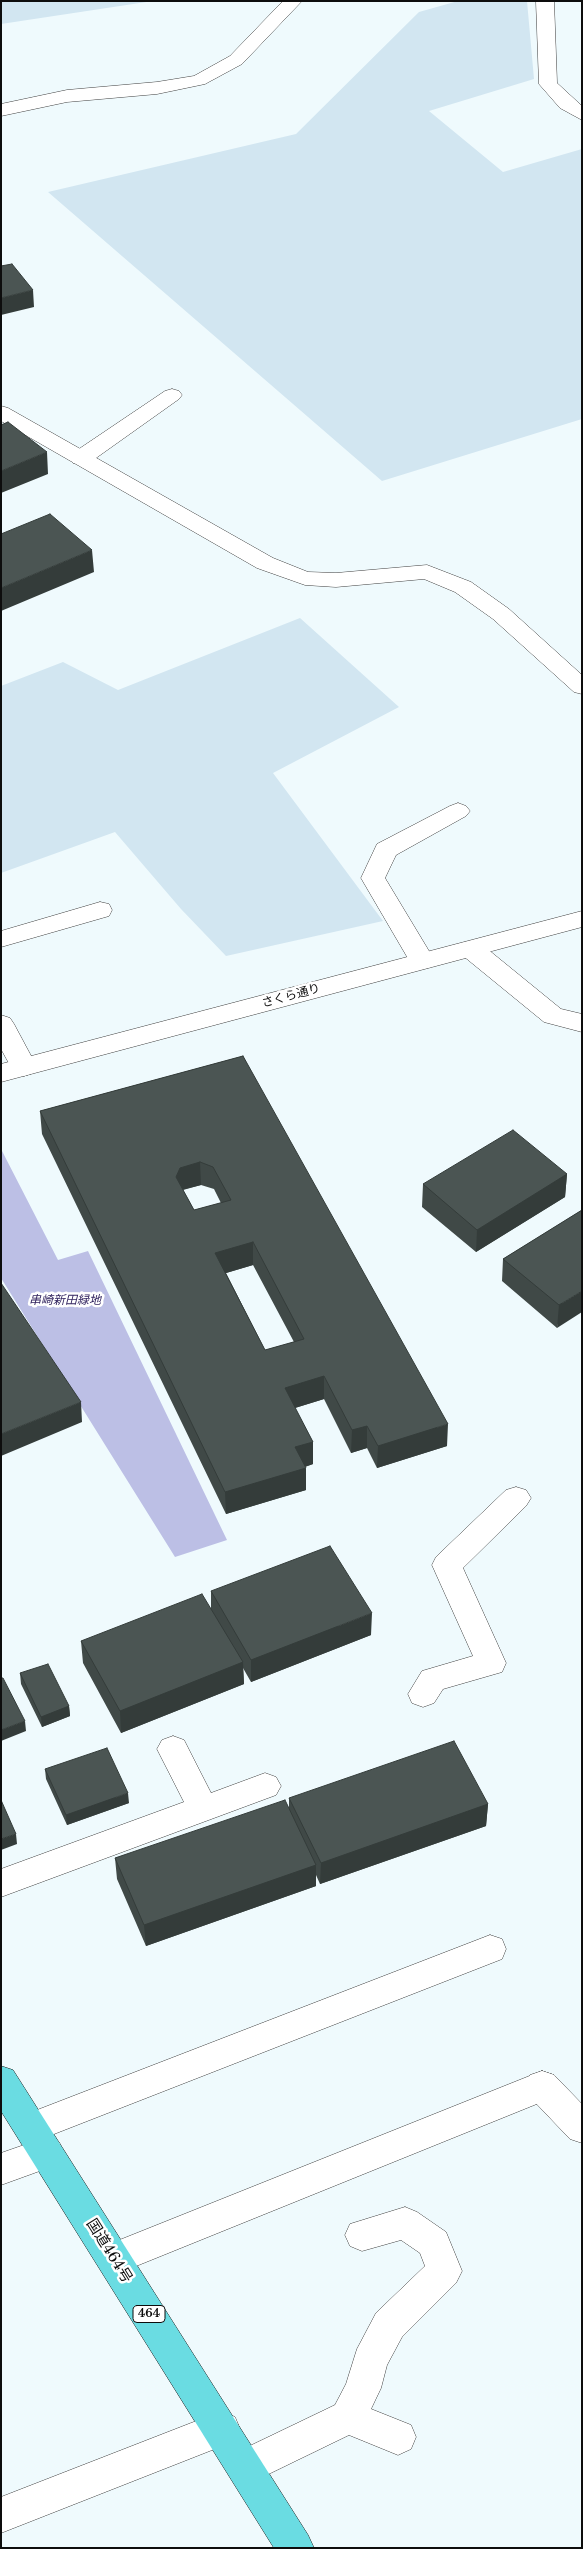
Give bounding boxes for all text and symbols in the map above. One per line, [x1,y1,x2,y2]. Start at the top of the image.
street label: さくら通り [260,981,322,1011]
park label: 串崎新田緑地 [29,1294,101,1308]
street label: 国道464号 [82,2216,136,2286]
road number: 464 [133,2306,165,2322]

